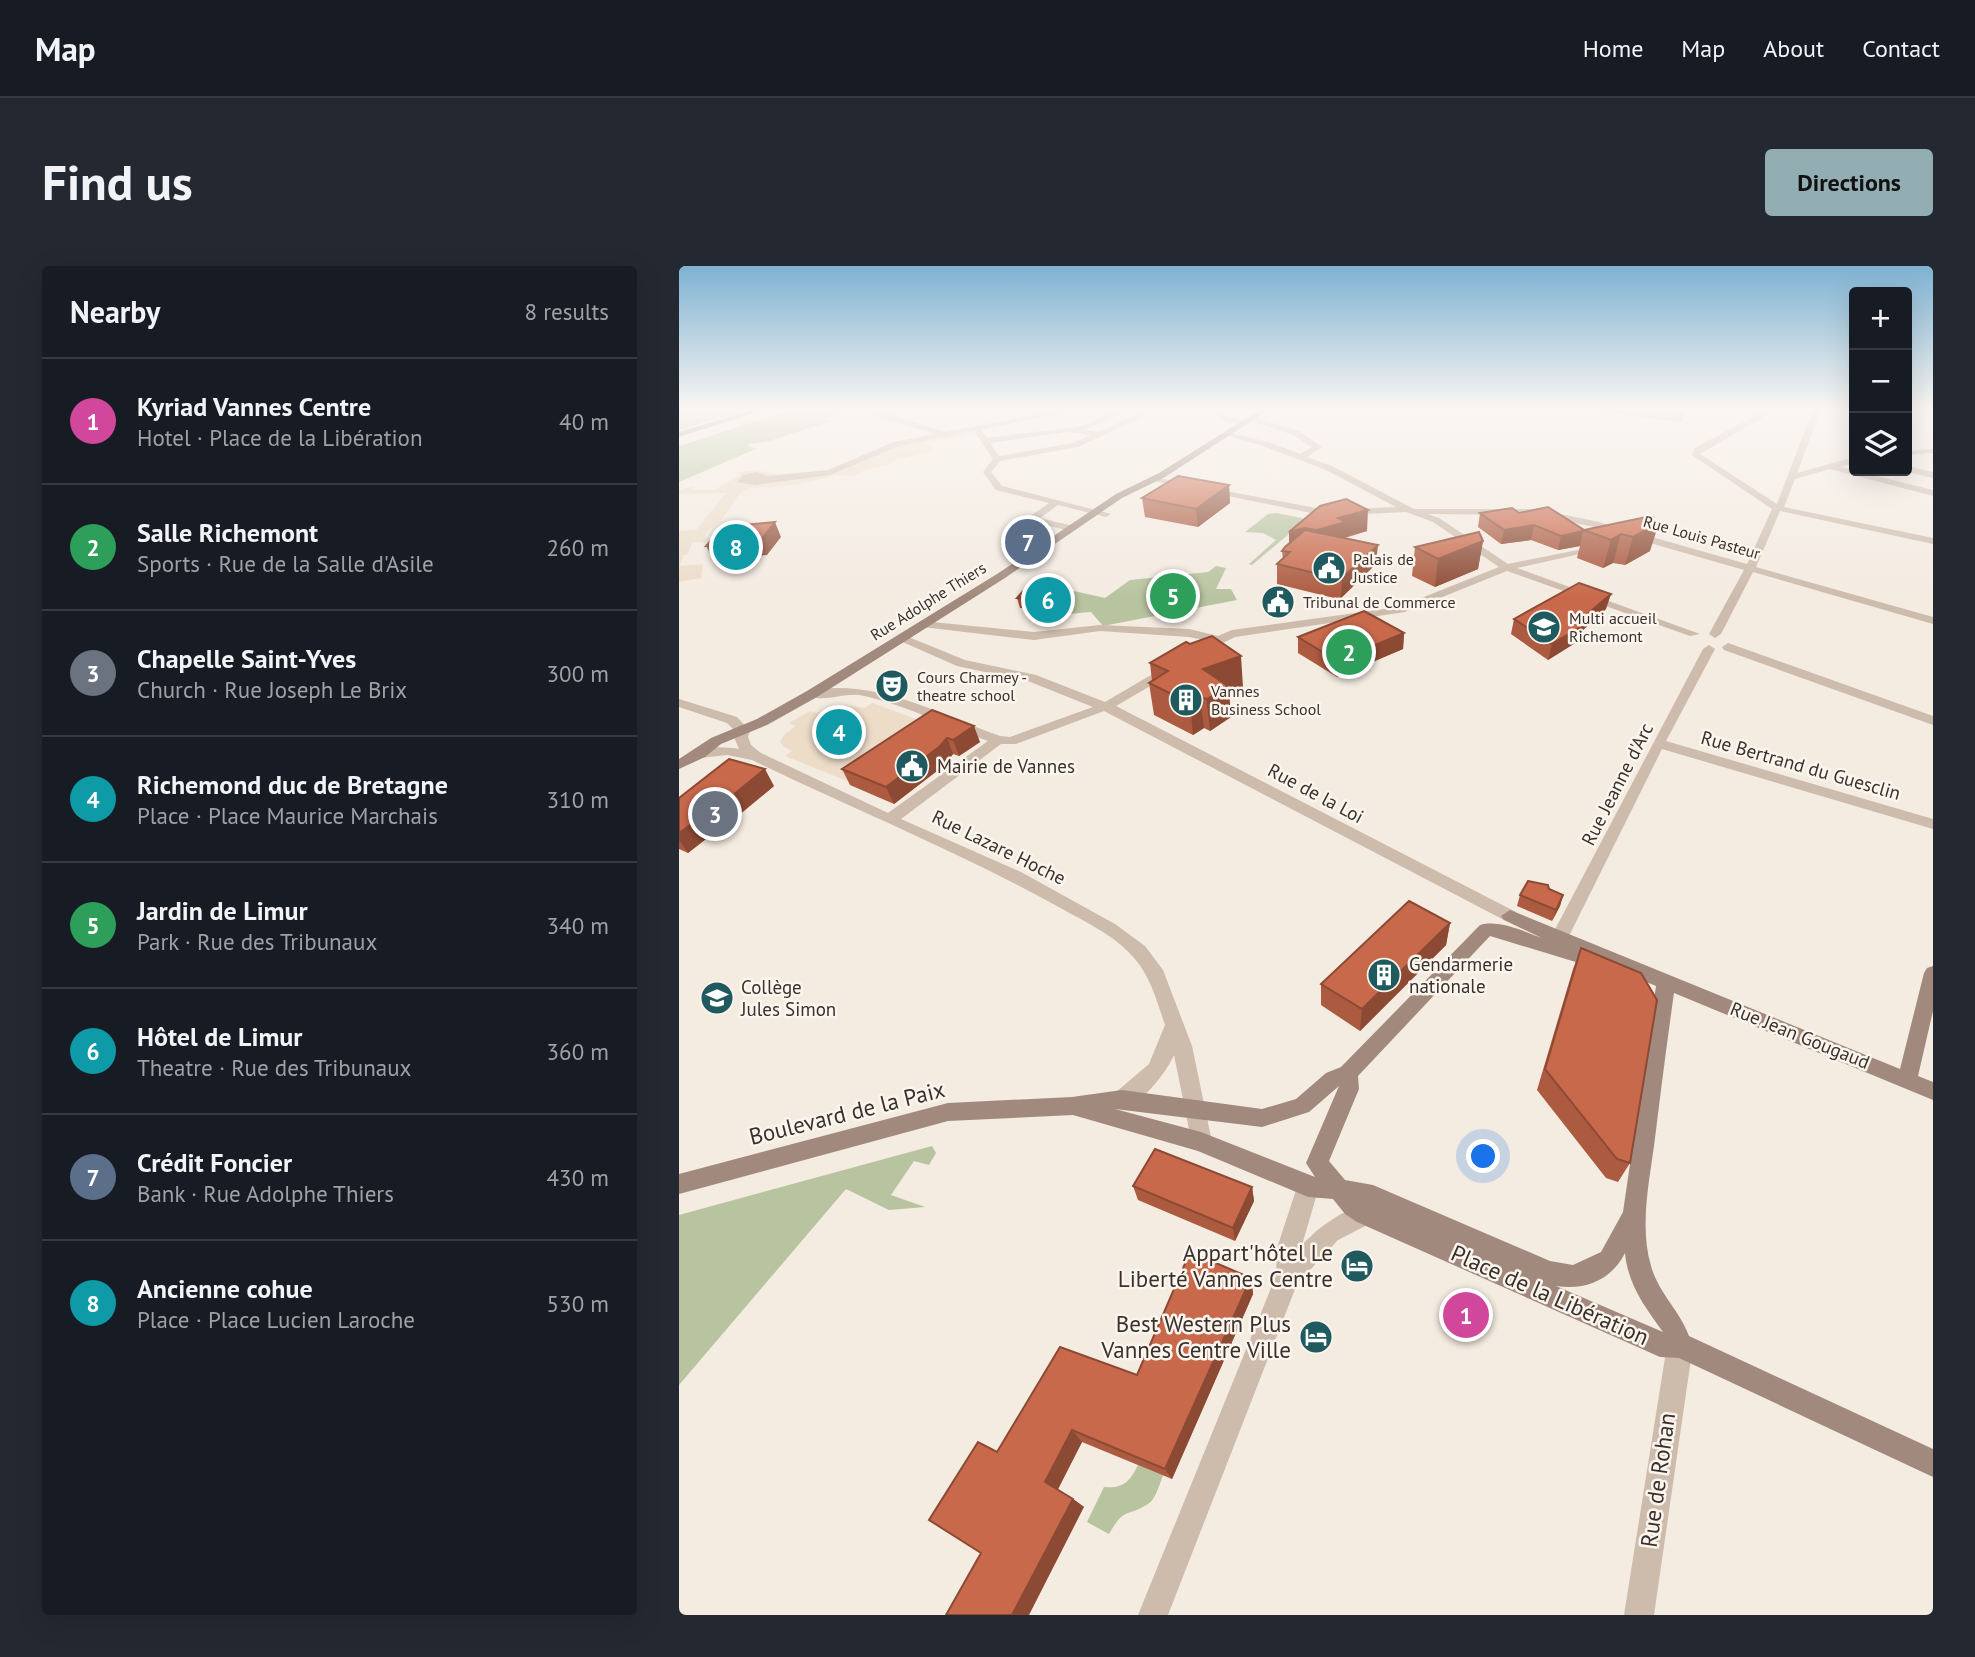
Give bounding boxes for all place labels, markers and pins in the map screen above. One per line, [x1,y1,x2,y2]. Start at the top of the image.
pin: 7 [1005,516,1051,568]
pin: 8 [713,521,759,573]
public building icon: Palais de Justice [1310,549,1348,587]
place label: Palais de Justice [1352,549,1414,587]
pin: 5 [1150,570,1196,622]
pin: 6 [1025,574,1071,626]
public building icon: Tribunal de Commerce [1259,583,1297,621]
place label: Tribunal de Commerce [1303,592,1456,612]
school or university icon: Multi accueil Richemont [1525,608,1563,646]
place label: Multi accueil Richemont [1569,608,1657,646]
pin: 2 [1326,626,1372,678]
theatre icon: Cours Charmey - theatre school [873,667,911,705]
place label: Cours Charmey - theatre school [917,667,1027,705]
building icon: Vannes Business School [1167,681,1205,719]
place label: Vannes Business School [1210,681,1321,719]
pin: 4 [816,706,862,758]
public building icon: Mairie de Vannes [893,747,931,785]
place label: Mairie de Vannes [937,754,1075,778]
pin: 3 [692,788,738,840]
place label: Gendarmerie nationale [1409,952,1513,998]
building icon: Gendarmerie nationale [1365,956,1403,994]
place label: Collège Jules Simon [740,975,836,1021]
school or university icon: Collège Jules Simon [698,979,736,1017]
place label: Appart'hôtel Le Liberté Vannes Centre [1118,1238,1333,1293]
hotel icon: Appart'hôtel Le Liberté Vannes Centre [1338,1247,1376,1285]
pin: 1 [1443,1289,1489,1341]
place label: Best Western Plus Vannes Centre Ville [1100,1309,1291,1364]
hotel icon: Best Western Plus Vannes Centre Ville [1297,1318,1335,1356]

